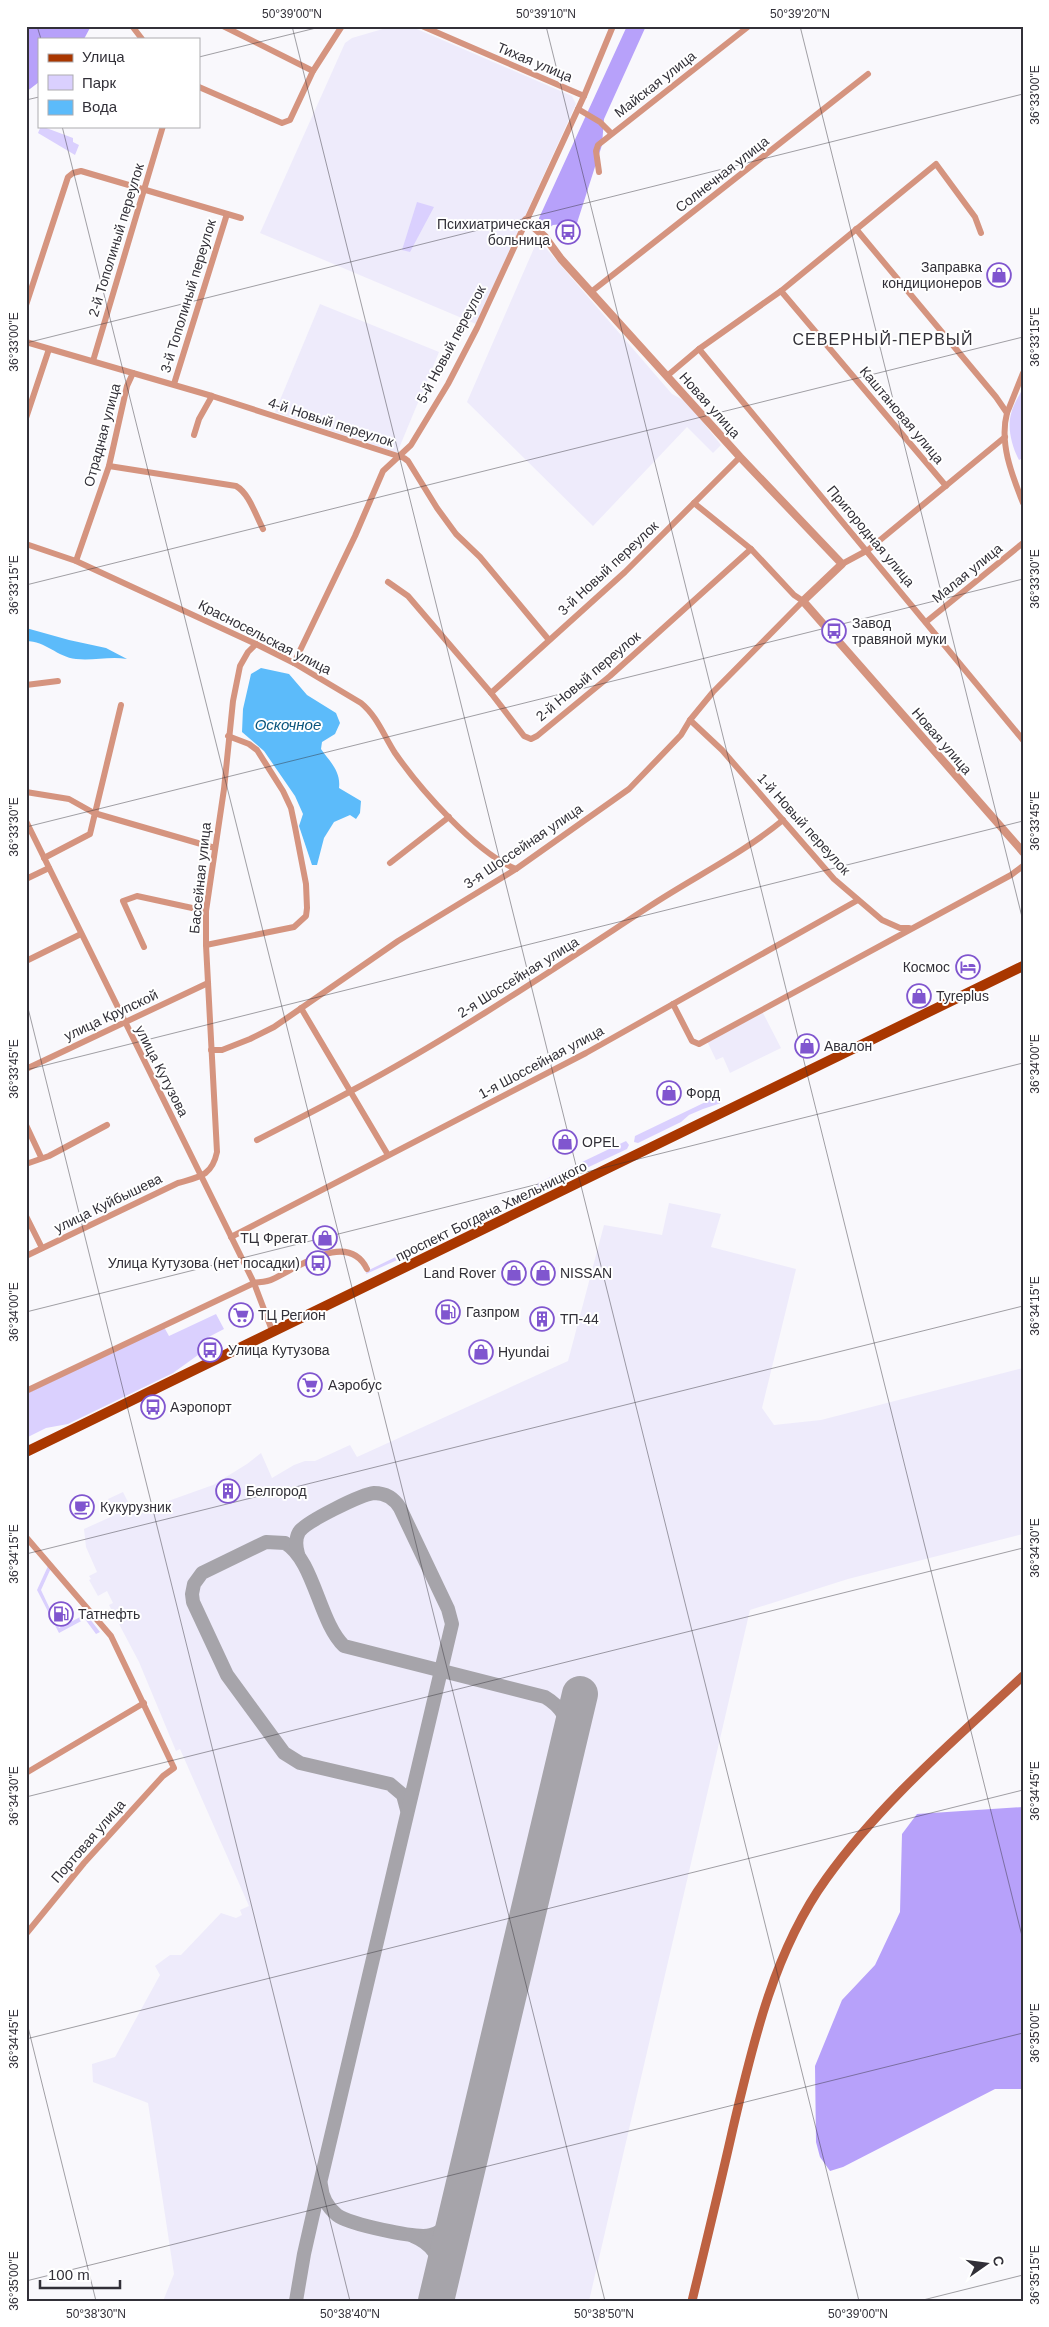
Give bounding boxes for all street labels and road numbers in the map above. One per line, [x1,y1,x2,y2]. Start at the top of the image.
street label: Тихая улица [495,39,575,85]
street label: Майская улица [611,47,699,121]
street label: Солнечная улица [672,133,772,215]
street label: 2-й Тополиный переулок [85,160,147,319]
street label: 3-й Тополиный переулок [157,216,219,375]
street label: 5-й Новый переулок [413,282,489,406]
street label: Каштановая улица [857,363,947,467]
street label: Новая улица [676,369,744,441]
street label: Отрадная улица [80,381,124,489]
street label: 4-й Новый переулок [266,394,397,450]
street label: Пригородная улица [824,482,918,590]
street label: 3-й Новый переулок [555,517,662,619]
street label: Малая улица [929,540,1005,606]
street label: Красносельская улица [196,596,334,678]
street label: 2-й Новый переулок [533,627,644,724]
street label: Новая улица [909,704,975,778]
street label: 1-й Новый переулок [754,770,854,879]
street label: 3-я Шоссейная улица [461,800,586,892]
street label: Бассейная улица [186,821,214,935]
street label: 2-я Шоссейная улица [455,933,582,1021]
street label: улица Крупской [62,986,160,1044]
street label: 1-я Шоссейная улица [476,1022,607,1102]
street label: улица Кутузова [132,1023,192,1119]
street label: проспект Богдана Хмельницкого [393,1157,589,1264]
street label: улица Куйбышева [52,1170,165,1236]
street label: Портовая улица [48,1796,128,1886]

